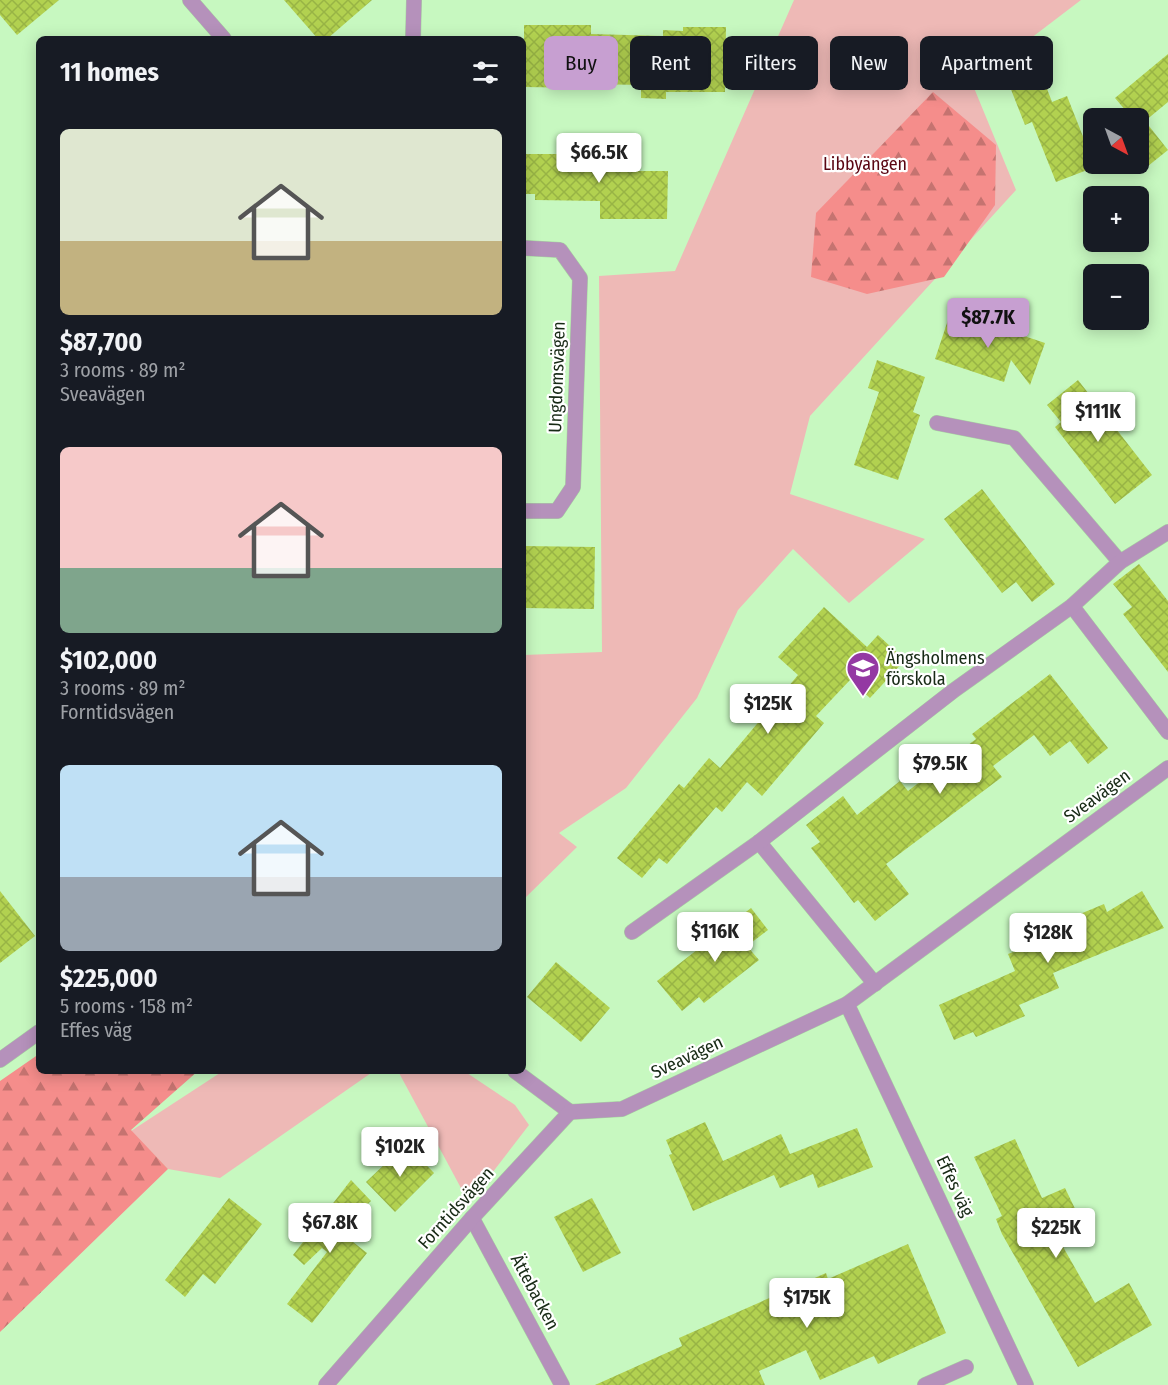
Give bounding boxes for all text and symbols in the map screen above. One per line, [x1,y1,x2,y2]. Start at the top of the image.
chip: Buy [544,36,618,90]
chip: Rent [630,36,711,90]
chip: Filters [723,36,818,90]
chip: New [830,36,908,90]
chip: Apartment [920,36,1053,90]
icon: filters [469,56,502,89]
text: 11 homes [60,57,159,88]
north arrow [1083,108,1149,174]
map controls [1083,108,1149,330]
pin: $66.5K [550,133,648,184]
text: $66.5K [570,140,628,164]
park label: Libbyängen [823,153,907,175]
icon: home [227,168,335,276]
button: + [1083,186,1149,252]
button: − [1083,264,1149,330]
pin: $87.7K [939,298,1037,349]
text: $87.7K [961,305,1015,329]
street label: Ungdomsvägen [544,321,570,433]
text: $87,700 [60,327,143,358]
text: 3 rooms · 89 m² [60,358,185,382]
text: Sveavägen [60,382,145,406]
pin: $111K [1056,392,1140,443]
text: $111K [1075,399,1121,423]
icon: home [227,486,335,594]
text: $102,000 [60,645,157,676]
place label: Ängsholmens förskola [886,647,985,690]
school or university icon: Ängsholmens förskola [845,650,881,697]
text: 3 rooms · 89 m² [60,676,185,700]
pin: $125K [726,684,810,735]
text: $125K [744,691,792,715]
text: Forntidsvägen [60,700,174,724]
pin: $79.5K [891,744,989,795]
text: $79.5K [913,751,967,775]
street label: Sveavägen [1059,764,1135,828]
icon: home [227,804,335,912]
pin: $116K [673,912,757,963]
pin: $128K [1006,913,1090,964]
text: $116K [691,919,739,943]
text: $128K [1023,920,1073,944]
text: $225,000 [60,963,158,994]
text: 5 rooms · 158 m² [60,994,193,1018]
text: Effes väg [60,1018,132,1042]
street label: Sveavägen [647,1031,727,1083]
pin: $102K [358,1127,442,1178]
text: $102K [375,1134,425,1158]
street label: Effes väg [931,1152,979,1220]
street label: Forntidsvägen [413,1162,499,1254]
pin: $67.8K [281,1203,379,1254]
pin: $225K [1014,1208,1098,1259]
text: $67.8K [302,1210,358,1234]
text: $225K [1031,1215,1081,1239]
street label: Ättebacken [506,1250,564,1334]
pin: $175K [765,1278,849,1329]
text: $175K [783,1285,831,1309]

